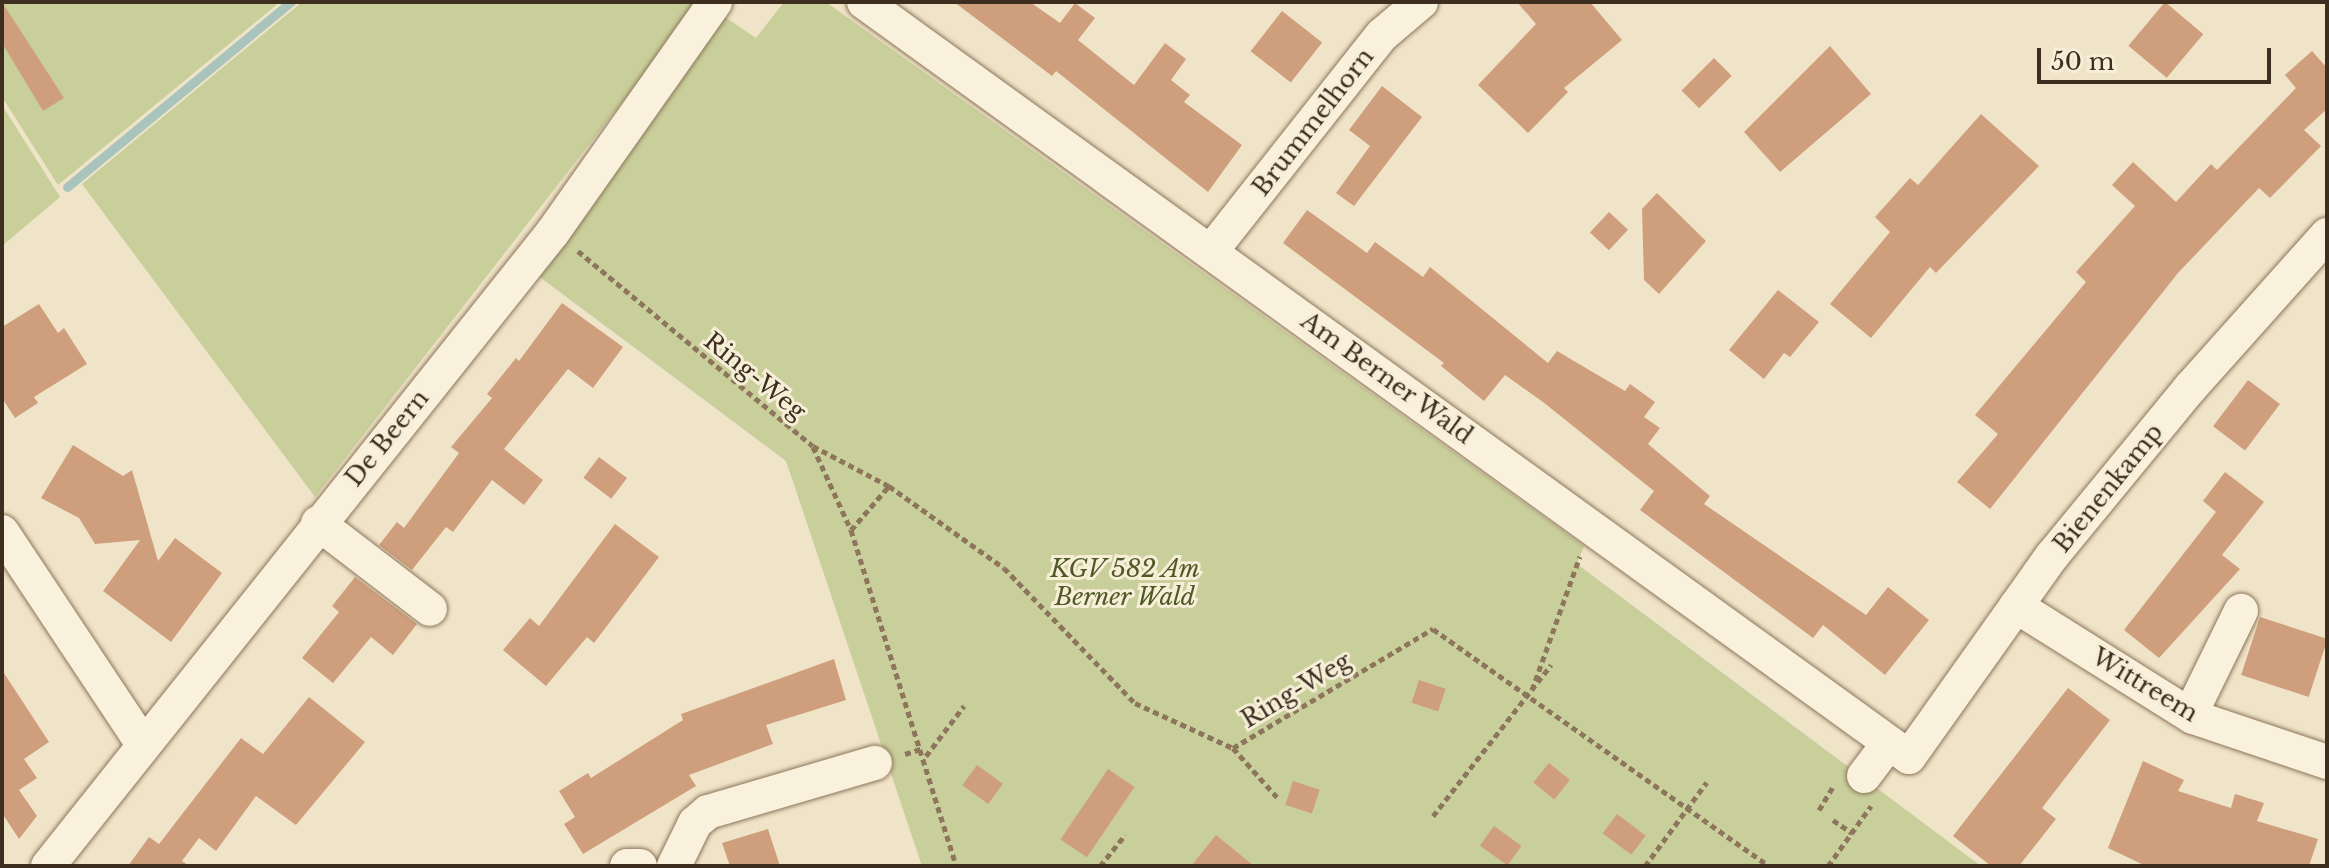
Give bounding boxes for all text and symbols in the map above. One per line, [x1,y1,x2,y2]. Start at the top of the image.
scale bar [2041,32,2275,82]
street label: Brummelhorn [1246,43,1380,201]
text: 50 m [2051,47,2114,76]
street label: Am Berner Wald [1295,306,1479,450]
street label: Ring-Weg [698,326,812,426]
street label: De Beern [339,384,435,492]
street label: Bienenkamp [2047,418,2169,558]
park label: KGV 582 Am Berner Wald [1049,555,1201,611]
street label: Wittreem [2087,642,2203,728]
street label: Ring-Weg [1236,646,1356,734]

